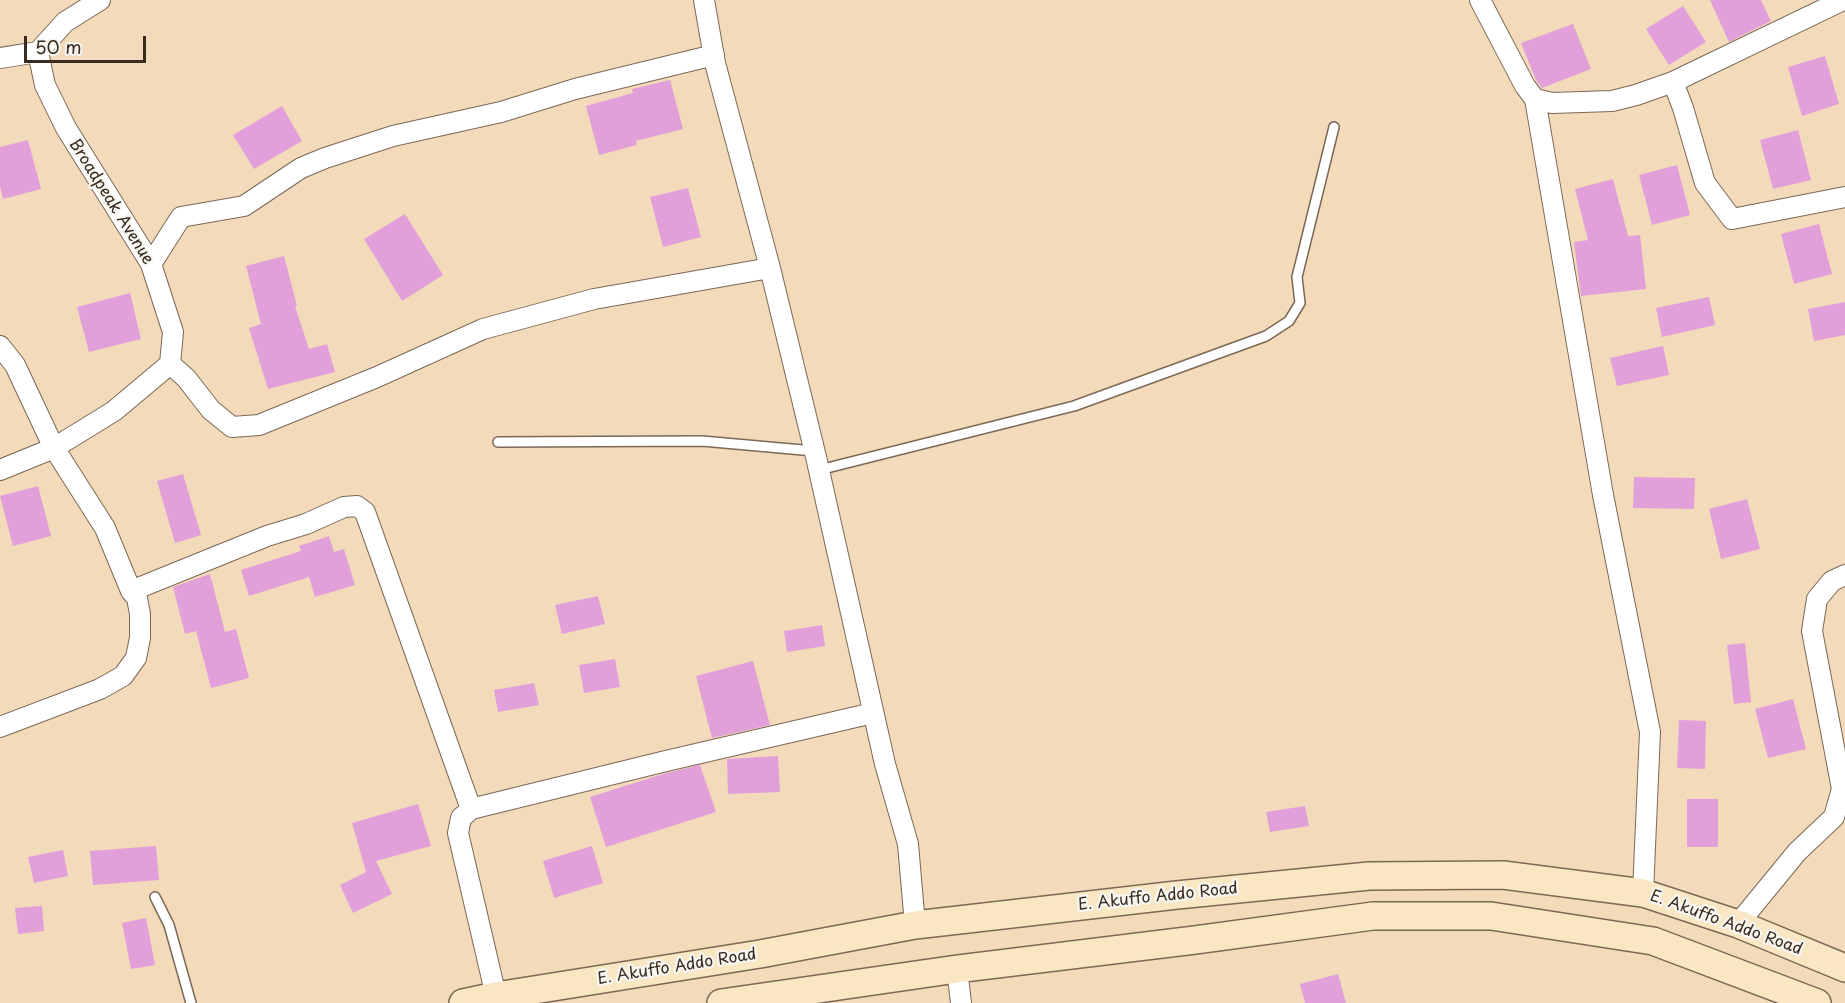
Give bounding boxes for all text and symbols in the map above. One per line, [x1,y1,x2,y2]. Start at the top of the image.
scale bar [27,24,148,62]
text: 50 m [35,33,82,60]
street label: Broadpeak Avenue [65,136,157,268]
street label: E. Akuffo Addo Road [1077,879,1239,915]
street label: E. Akuffo Addo Road [1647,886,1805,960]
street label: E. Akuffo Addo Road [596,945,758,989]

